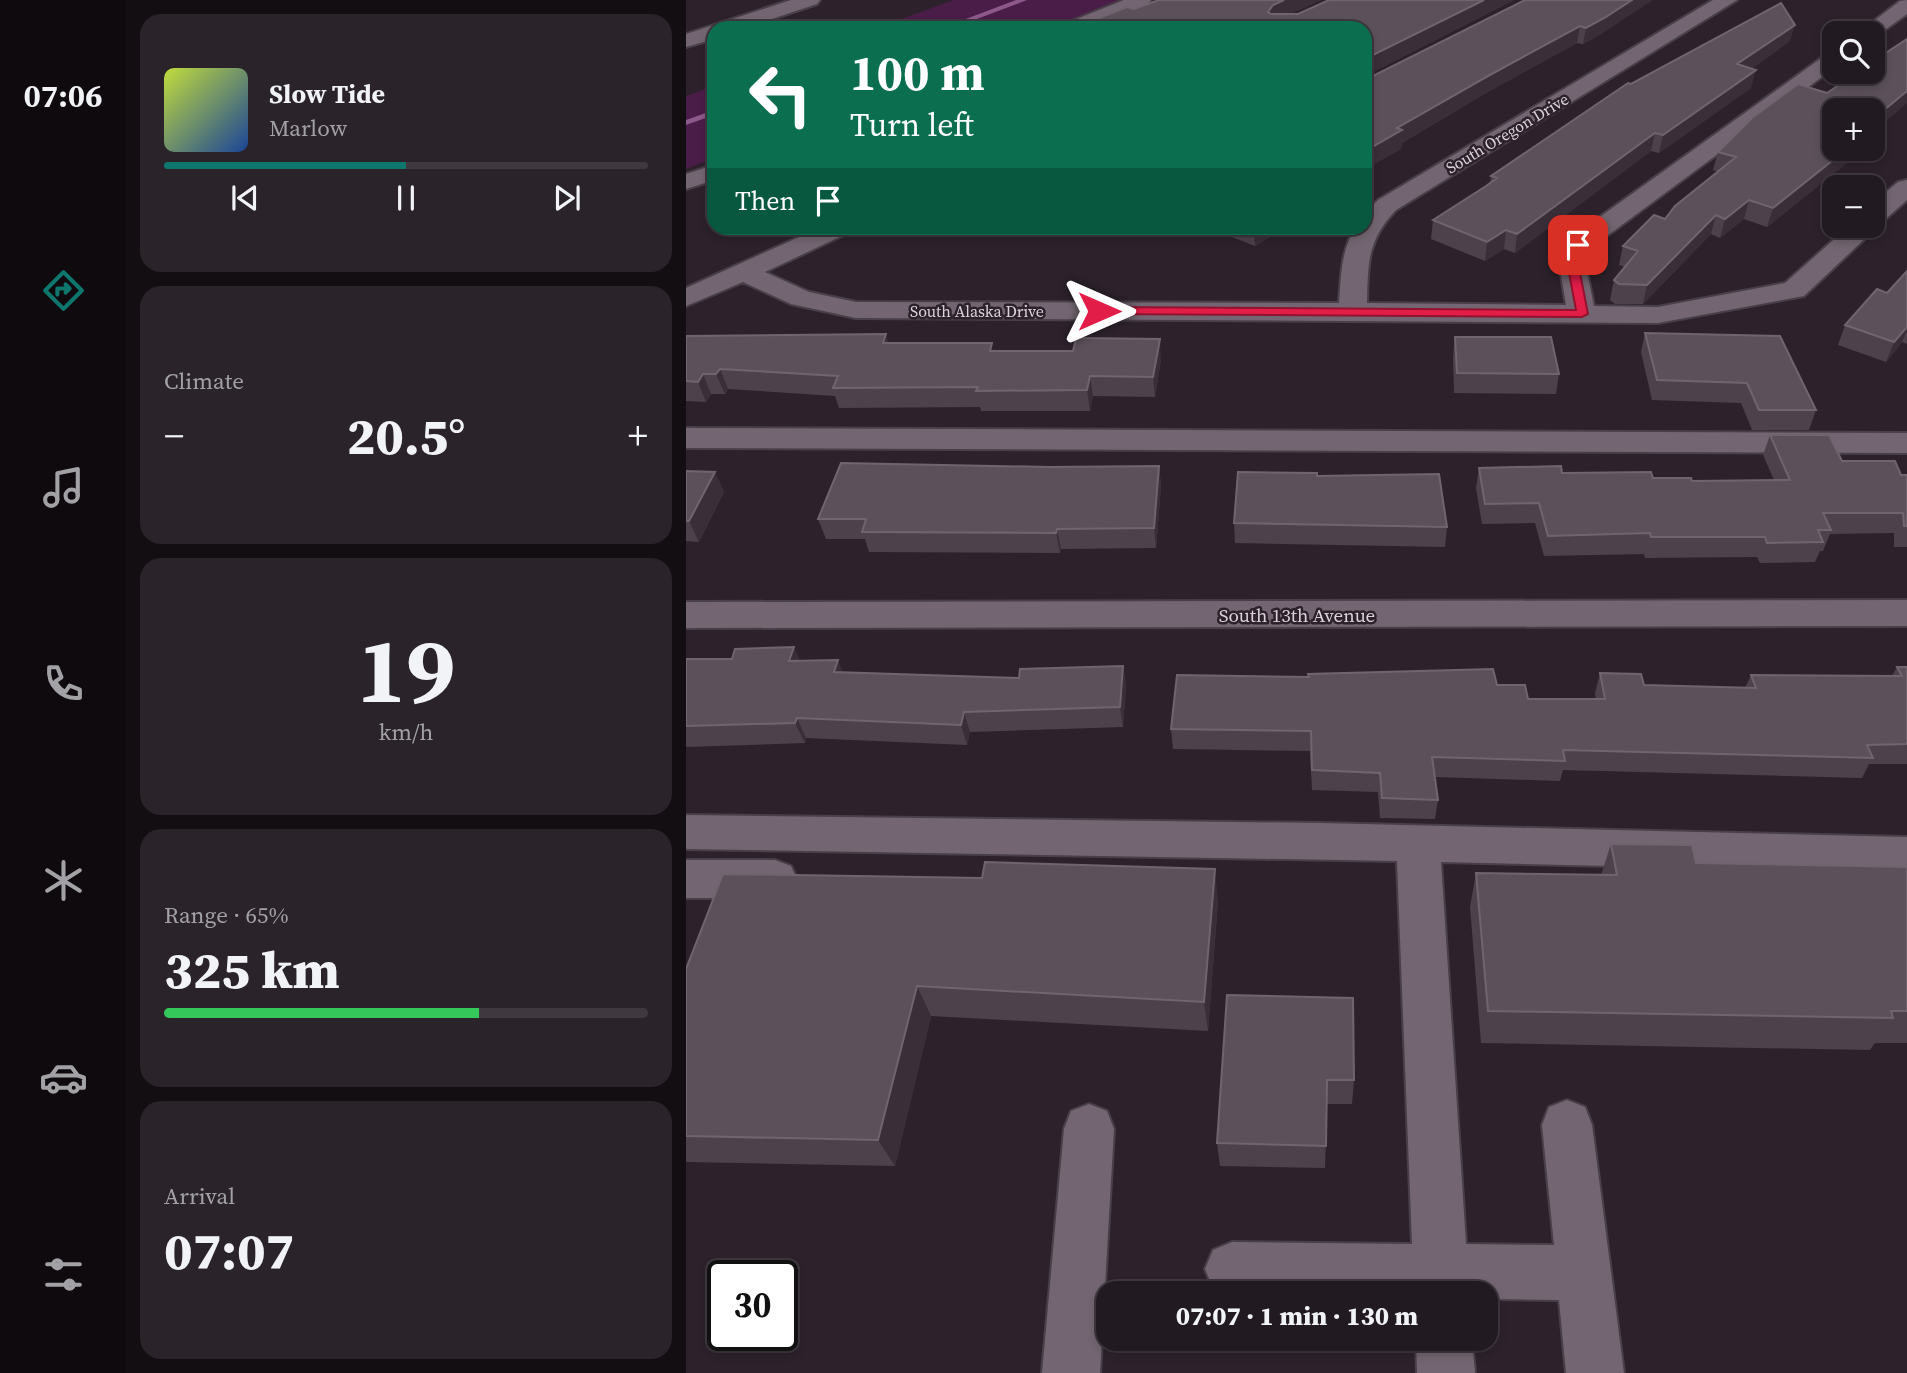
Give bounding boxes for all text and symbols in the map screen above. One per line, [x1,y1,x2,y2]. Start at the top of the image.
map controls [1822,21,1885,238]
button: search [1822,21,1885,84]
text: 100 m [850,39,985,106]
icon: left [735,49,826,140]
text: 07:06 [24,74,102,118]
text: Slow Tide [269,76,385,112]
street label: South Oregon Drive [1441,88,1573,178]
button: + [1822,98,1885,161]
text: Turn left [850,103,974,147]
text: Marlow [269,112,347,144]
button: − [1822,175,1885,238]
icon: previous [226,179,264,217]
icon: pause [387,179,425,217]
icon: next [548,179,586,217]
icon: arrive [809,182,847,220]
text: Then [735,183,795,219]
pin [1548,215,1608,275]
icon: arrive [1559,226,1597,264]
icon: directions [39,266,88,315]
position arrow [1062,274,1136,348]
street label: South Alaska Drive [910,300,1044,322]
text: Climate [164,365,244,397]
text: 20.5° [347,400,465,471]
text: − [164,410,184,462]
text: + [628,410,648,462]
icon: music [39,463,88,512]
street label: South 13th Avenue [1219,602,1375,628]
text: 19 [357,608,455,732]
icon: phone [39,659,88,708]
text: km/h [379,716,433,748]
icon: climate [39,856,88,905]
text: Range · 65% [164,899,289,931]
text: 325 km [164,934,340,1005]
icon: car [39,1053,88,1102]
text: Arrival [164,1180,235,1212]
text: 07:07 [164,1215,294,1286]
icon: filters [39,1250,88,1299]
speed limit sign: 30 [707,1260,798,1351]
text: 07:07 · 1 min · 130 m [1176,1298,1418,1334]

